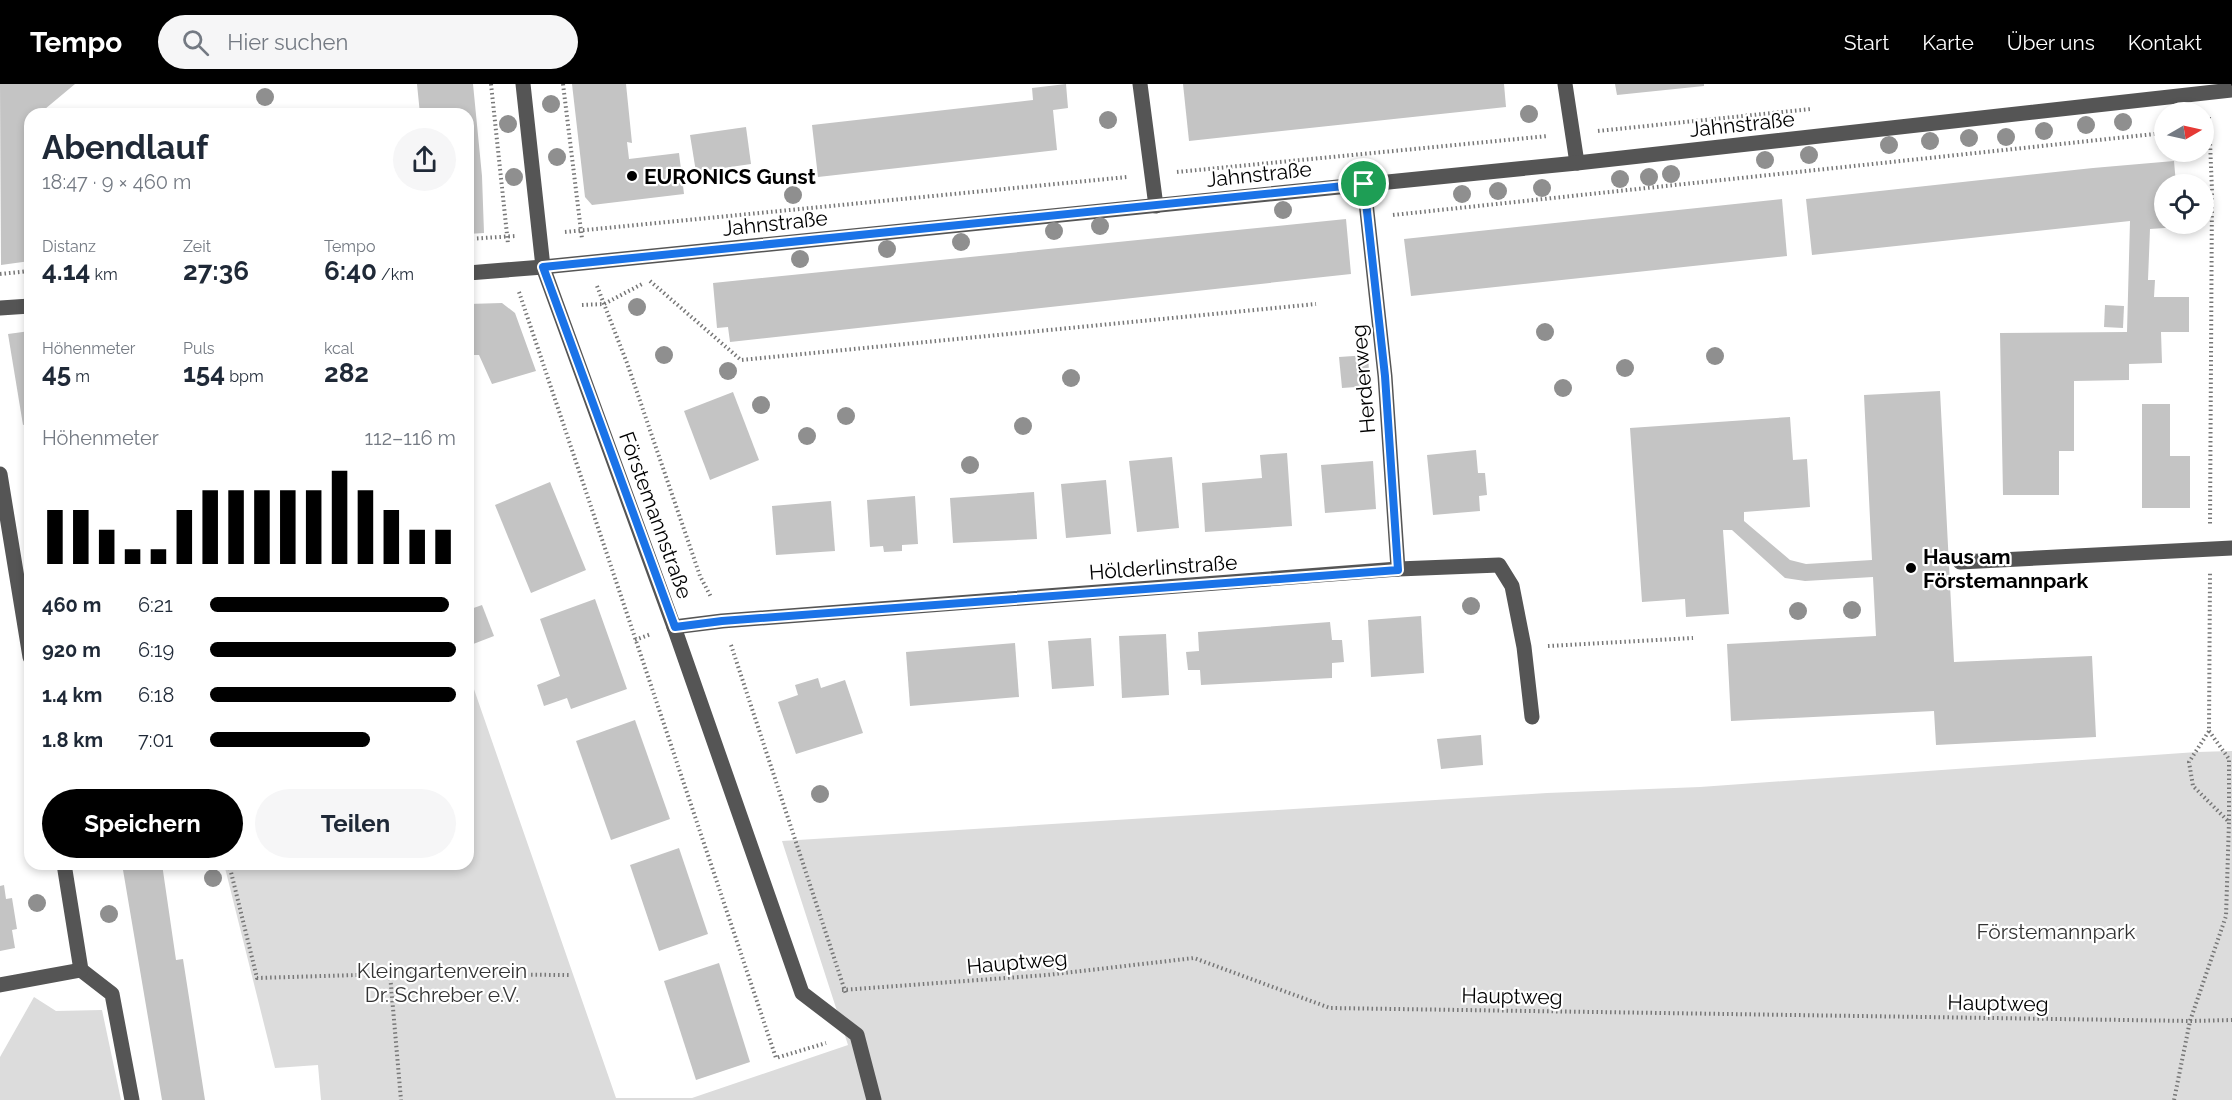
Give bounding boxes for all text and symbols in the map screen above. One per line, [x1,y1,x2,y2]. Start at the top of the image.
search box [158,15,578,69]
text: Tempo [30,26,122,59]
icon: search [179,26,212,59]
text: Hier suchen [227,29,348,55]
text: Start [1844,30,1889,55]
text: Karte [1922,30,1974,55]
text: Über uns [2007,30,2095,55]
text: Kontakt [2128,30,2202,55]
north arrow [2154,102,2214,162]
map controls [2154,102,2214,234]
street label: Jahnstraße [1688,106,1796,142]
text: Abendlauf [42,128,208,167]
button: share [393,128,456,191]
street label: Jahnstraße [1205,156,1313,192]
pin [1338,158,1389,209]
place label: EURONICS Gunst [644,164,816,189]
icon: arrive [1347,167,1380,200]
marker: EURONICS Gunst [625,169,639,183]
text: 18:47 · 9 × 460 m [42,170,191,194]
button: locate [2154,174,2214,234]
street label: Jahnstraße [721,205,829,241]
text: Distanz [42,237,96,256]
text: Zeit [183,237,211,256]
text: Tempo [324,237,375,256]
text: 4.14 [42,256,90,286]
text: 27:36 [183,256,249,286]
text: 6:40 [324,256,377,286]
text: km [90,265,118,284]
text: /km [377,265,414,284]
street label: Herderweg [1346,323,1380,435]
text: Höhenmeter [42,339,136,358]
text: Puls [183,339,215,358]
text: kcal [324,339,354,358]
text: 45 [42,358,71,388]
text: 154 [183,358,225,388]
text: 282 [324,358,369,388]
text: m [71,367,90,386]
text: bpm [225,367,264,386]
text: Höhenmeter [42,426,159,450]
text: 112–116 m [365,426,456,450]
street label: Förstemannstraße [614,428,698,602]
place label: Haus am Förstemannpark [1923,544,2089,593]
street label: Hölderlinstraße [1088,549,1238,585]
marker: Haus am Förstemannpark [1904,561,1918,575]
text: 460 m [42,593,101,617]
text: 6:21 [138,593,173,617]
text: 920 m [42,638,101,662]
text: 6:19 [138,638,174,662]
text: 1.4 km [42,683,102,707]
text: 6:18 [138,683,174,707]
text: 1.8 km [42,728,103,752]
text: 7:01 [138,728,173,752]
button: Speichern [42,789,243,858]
button: Teilen [255,789,456,858]
park label: Förstemannpark [1976,919,2136,944]
street label: Hauptweg [966,945,1068,979]
park label: Kleingartenverein Dr. Schreber e.V. [357,958,527,1007]
street label: Hauptweg [1461,983,1563,1009]
street label: Hauptweg [1947,990,2049,1016]

